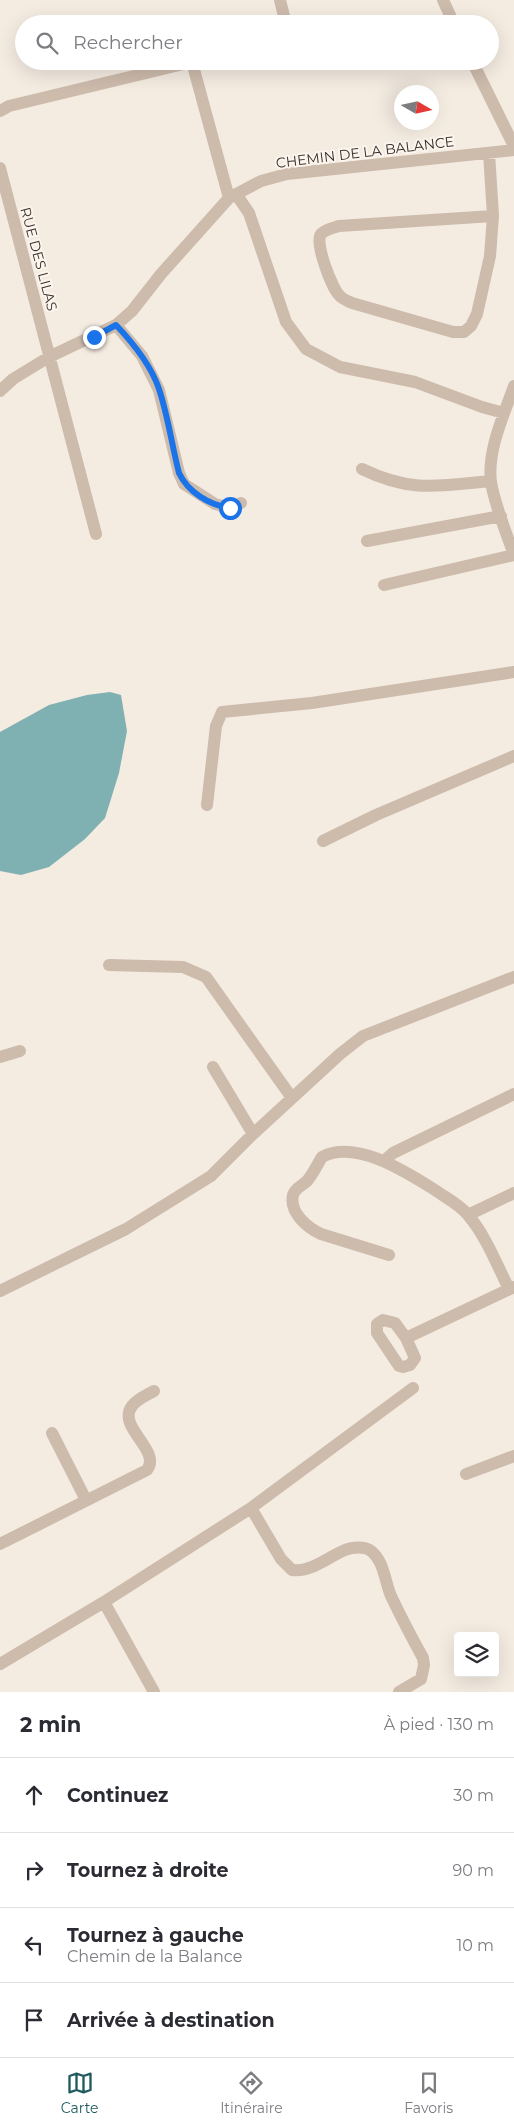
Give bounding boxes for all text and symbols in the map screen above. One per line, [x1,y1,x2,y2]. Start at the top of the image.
search box [15,15,499,70]
icon: search [33,29,61,57]
text: Rechercher [73,31,183,54]
north arrow [394,85,439,130]
street label: CHEMIN DE LA BALANCE [275,132,455,172]
street label: RUE DES LILAS [16,205,62,313]
route end [83,326,106,349]
route start [219,497,242,520]
map controls [454,1632,499,1677]
button: layers [454,1632,499,1677]
text: 2 min [20,1712,81,1737]
text: À pied · 130 m [384,1715,494,1734]
icon: ahead [20,1781,48,1809]
text: Continuez [67,1784,168,1807]
text: 30 m [453,1786,494,1805]
icon: right [20,1856,48,1884]
text: Tournez à droite [67,1859,228,1882]
text: 90 m [452,1861,494,1880]
text: Tournez à gauche [67,1924,244,1947]
icon: left [20,1931,48,1959]
text: 10 m [456,1936,494,1955]
text: Chemin de la Balance [67,1947,242,1966]
icon: arrive [20,2006,48,2034]
text: Arrivée à destination [67,2009,275,2032]
tab: Carte [61,2069,99,2117]
tab: Itinéraire [220,2069,283,2117]
tab: Favoris [404,2069,453,2117]

